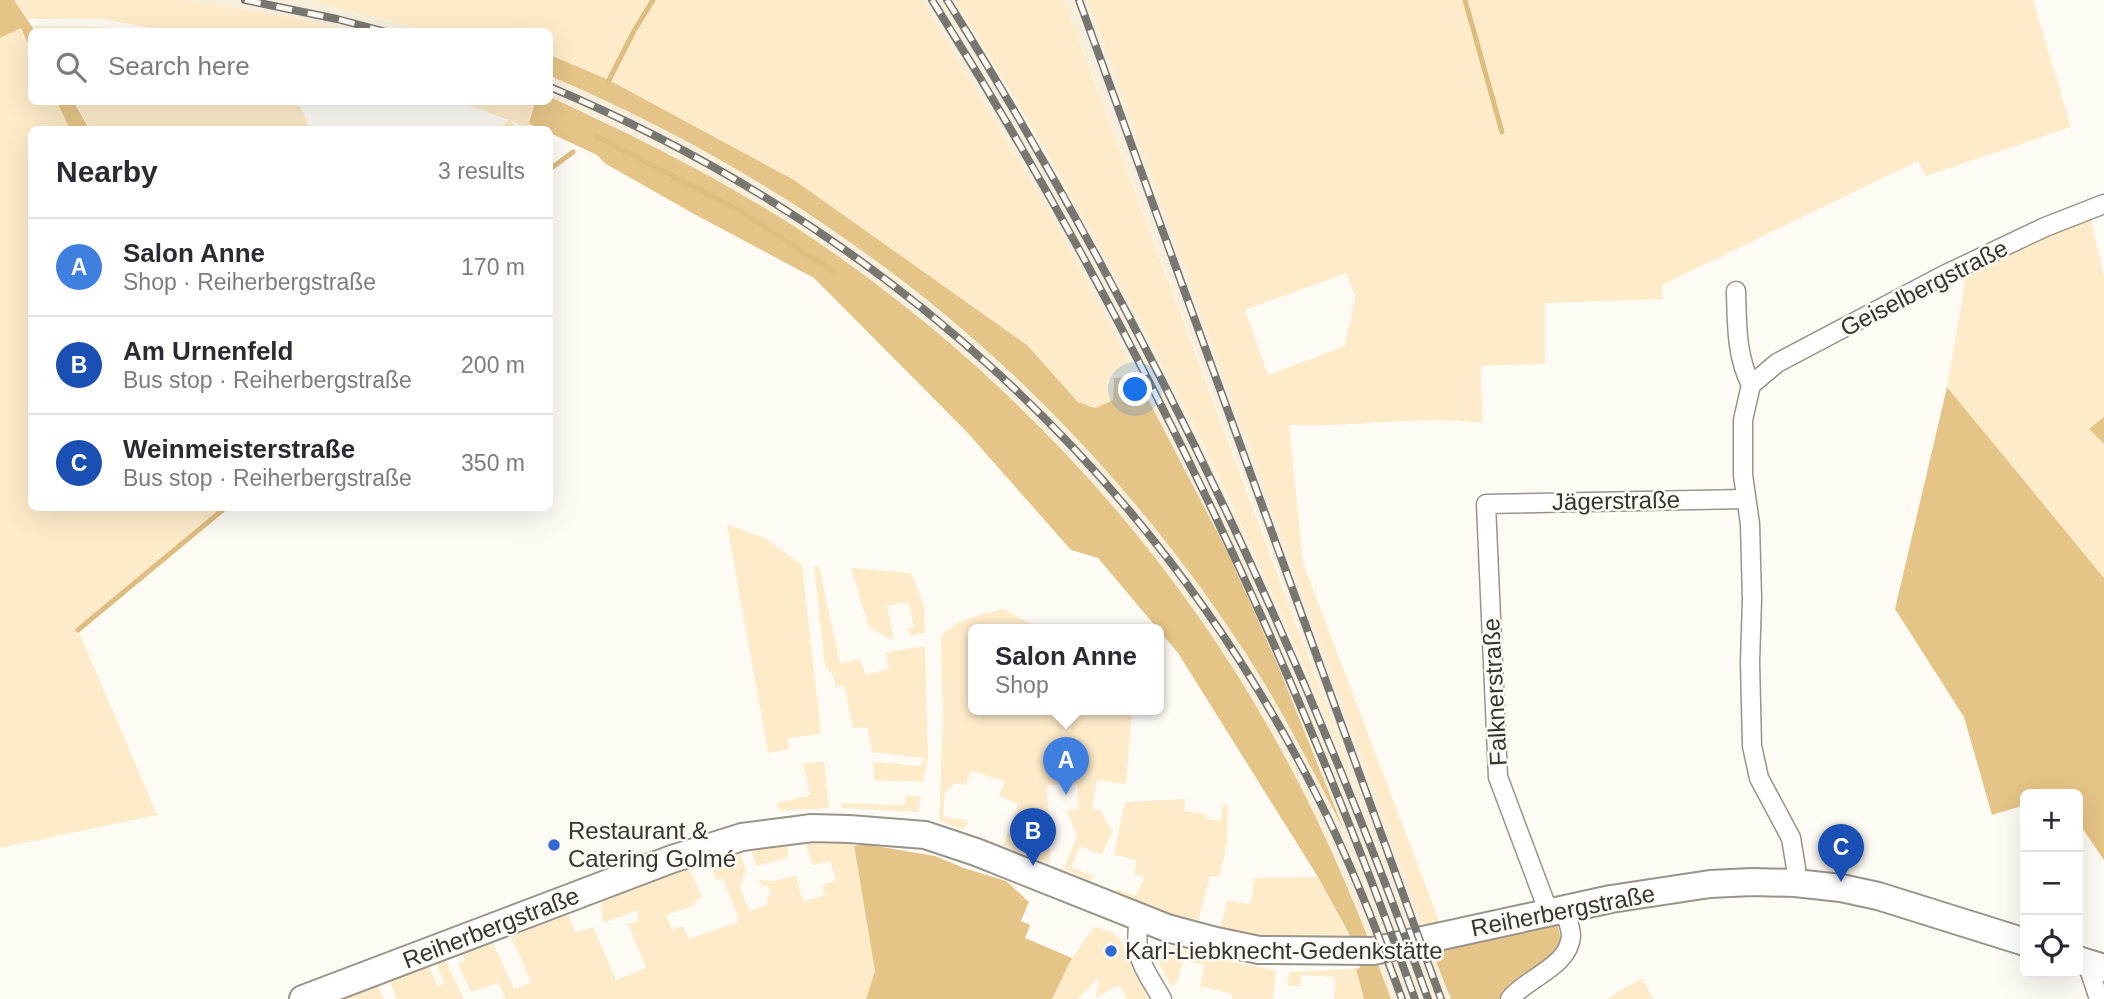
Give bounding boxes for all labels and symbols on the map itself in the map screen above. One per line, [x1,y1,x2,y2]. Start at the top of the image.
street label: Geiselbergstraße [1836,234,2012,341]
your location [1118,372,1152,406]
street label: Jägerstraße [1552,486,1680,515]
street label: Falknerstraße [1477,617,1512,767]
pin: A [1043,737,1089,795]
pin: B [1010,808,1056,866]
place label: Restaurant & Catering Golmé [568,817,736,872]
pin: C [1818,824,1864,882]
marker: Restaurant & Catering Golmé [546,837,562,853]
street label: Reiherbergstraße [1469,879,1657,942]
street label: Reiherbergstraße [399,881,583,974]
place label: Karl-Liebknecht-Gedenkstätte [1125,937,1443,964]
marker: Karl-Liebknecht-Gedenkstätte [1103,943,1119,959]

